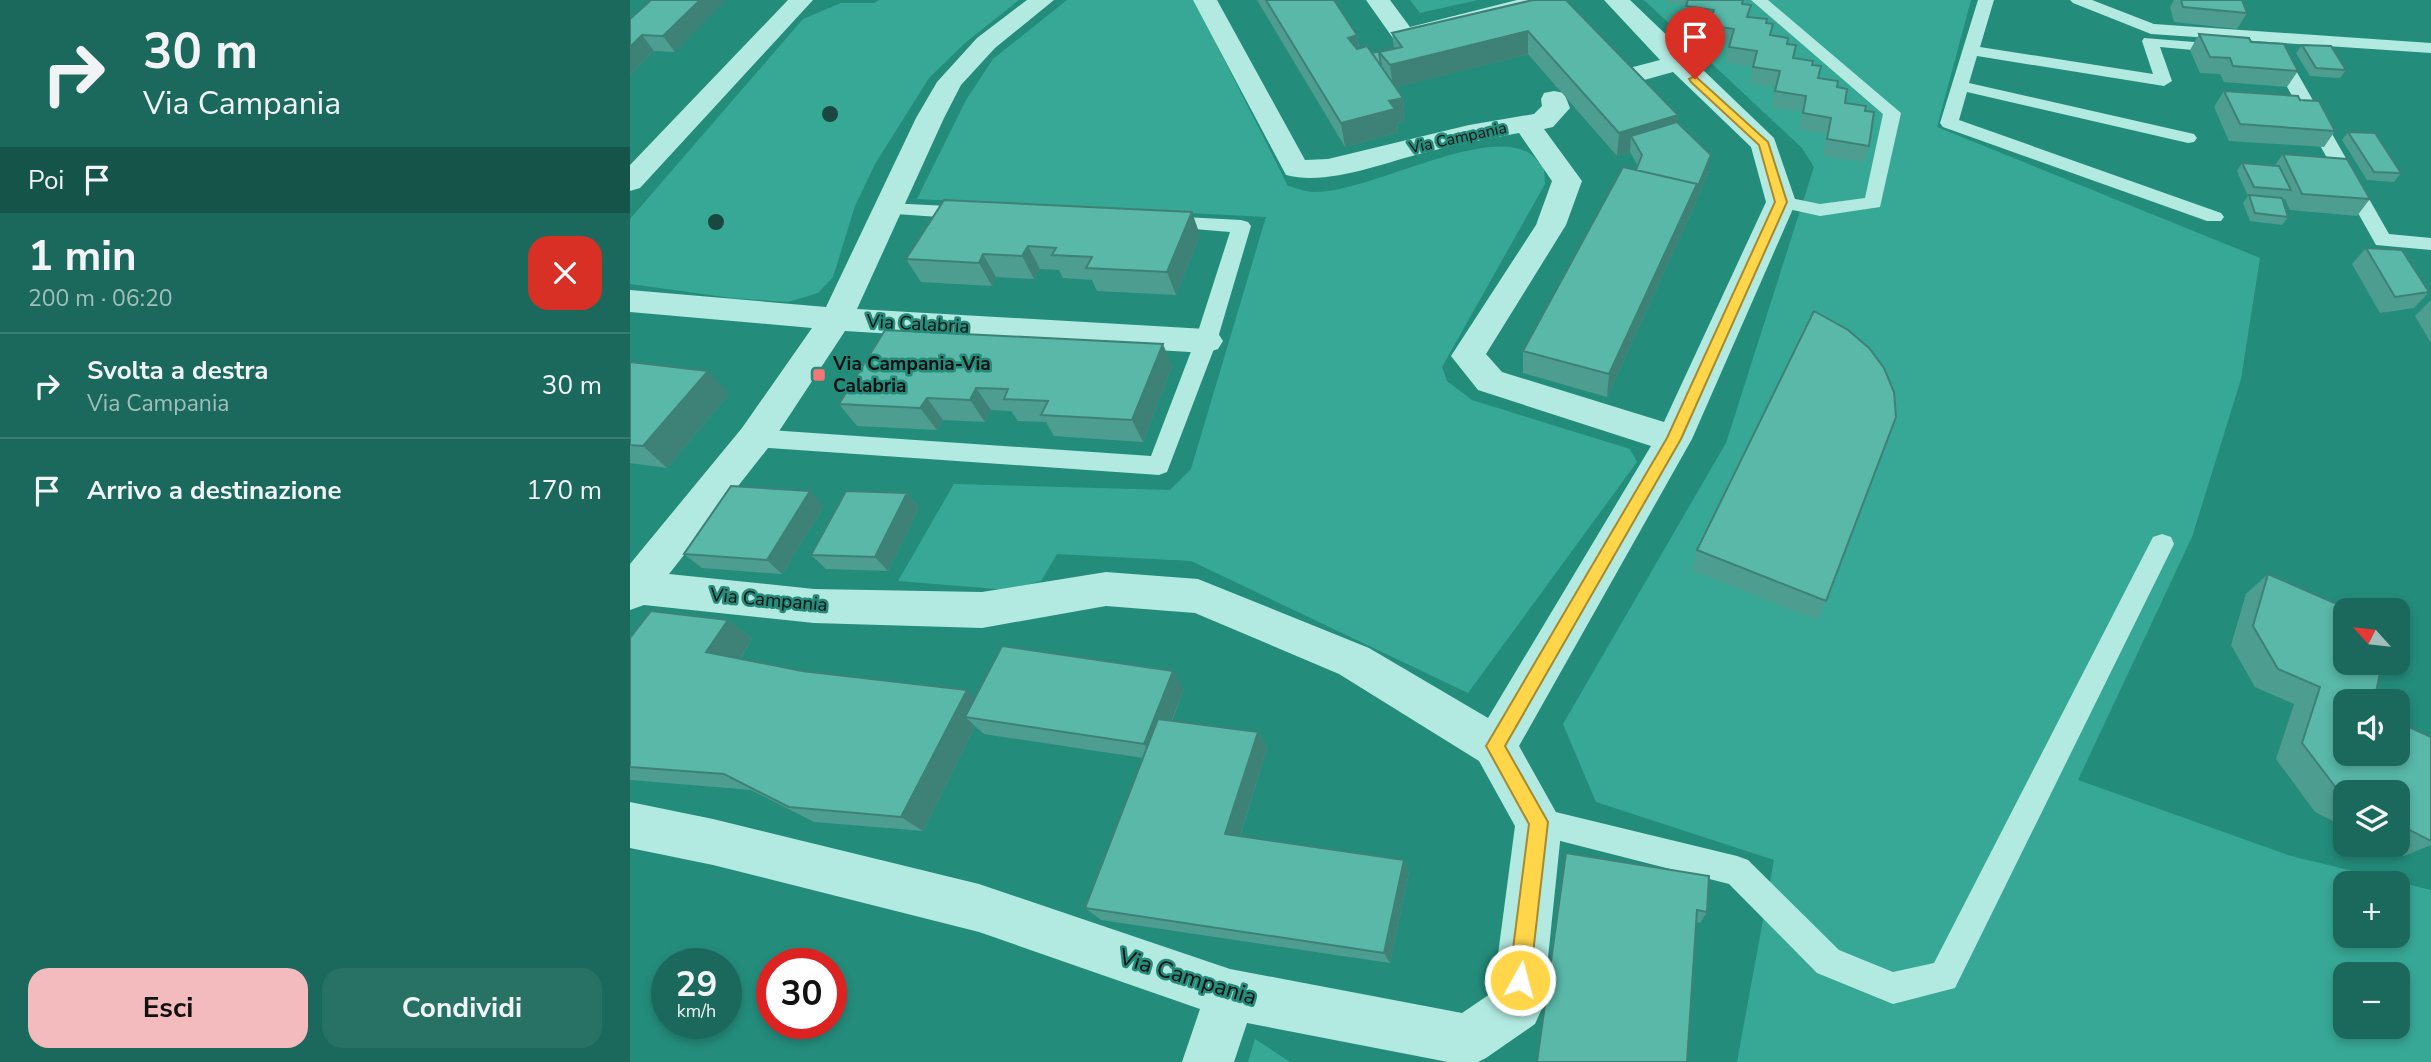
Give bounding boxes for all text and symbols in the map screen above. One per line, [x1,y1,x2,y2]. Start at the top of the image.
pin [1665,7,1725,79]
text: 30 m [143,18,258,85]
icon: arrive [1676,18,1714,56]
icon: right [28,28,119,119]
text: Via Campania [143,82,341,125]
street label: Via Campania [1406,117,1509,159]
icon: arrive [78,161,116,199]
text: Poi [28,163,64,198]
text: 1 min [28,228,137,285]
button: close [528,236,602,310]
text: 200 m · 06:20 [28,283,173,314]
street label: Via Calabria [865,308,970,340]
place label: Via Campania-Via Calabria [832,351,991,399]
text: Svolta a destra [87,353,269,388]
icon: right [28,367,66,405]
marker: Via Campania-Via Calabria [811,367,827,383]
text: 30 m [542,368,602,403]
text: Via Campania [87,388,229,419]
icon: arrive [28,472,66,510]
text: Arrivo a destinazione [87,473,342,508]
text: 170 m [526,473,602,508]
street label: Via Campania [708,582,829,618]
north arrow [2333,598,2410,676]
map controls [2333,598,2410,1039]
button: sound [2333,689,2410,766]
button: layers [2333,780,2410,857]
button: + [2333,871,2410,948]
street label: Via Campania [1114,941,1261,1013]
position arrow [1483,943,1557,1017]
speed limit sign: 30 [756,948,847,1039]
text: 29 [675,961,718,1008]
button: − [2333,962,2410,1039]
button: Esci [28,968,308,1048]
button: Condividi [322,968,602,1048]
text: km/h [677,999,716,1023]

